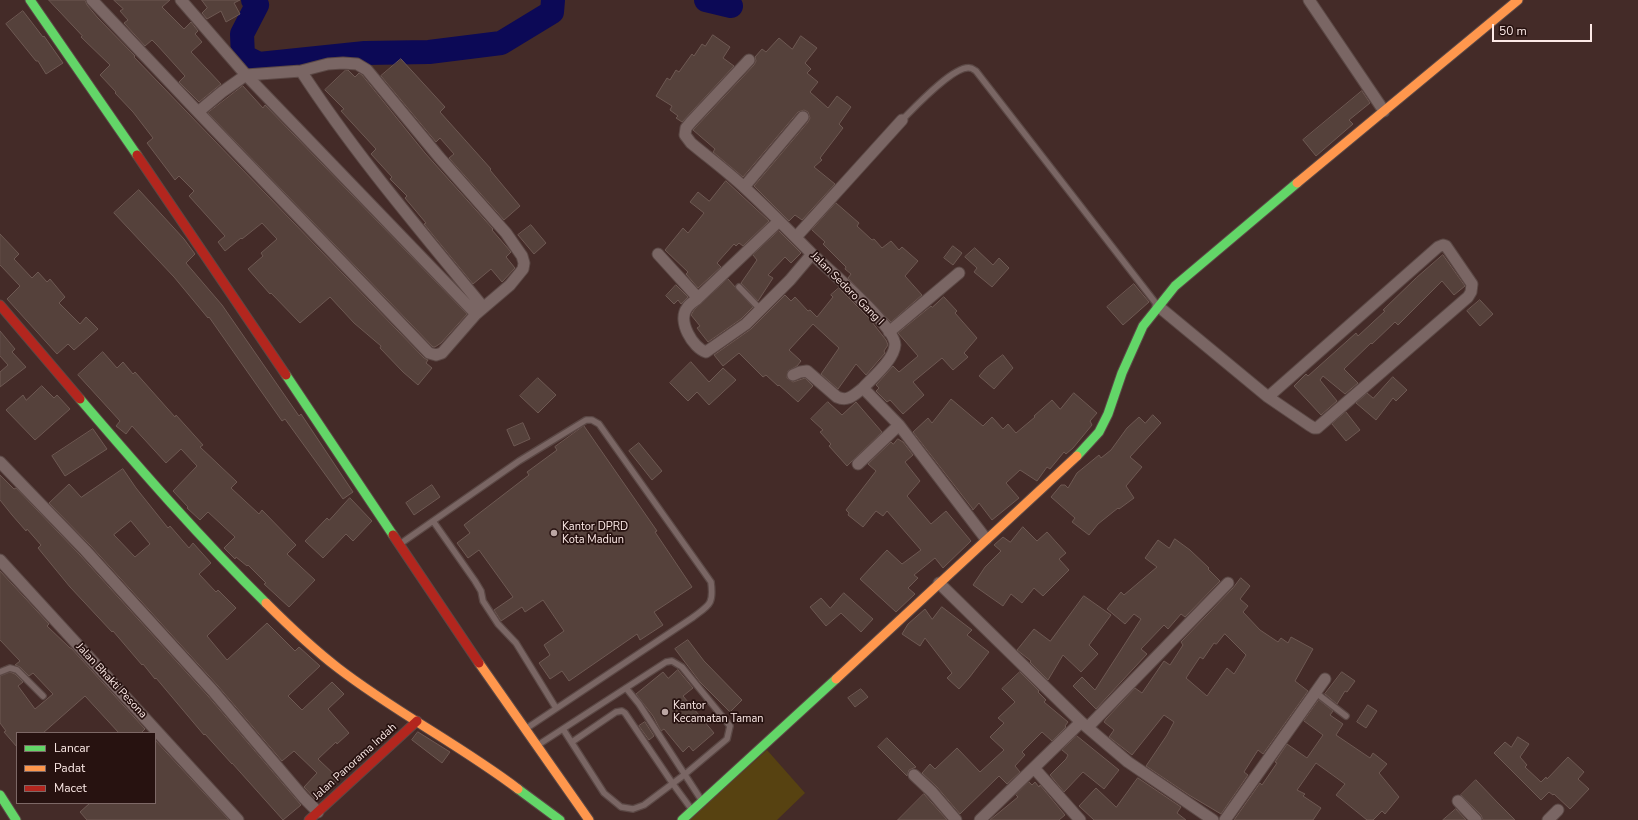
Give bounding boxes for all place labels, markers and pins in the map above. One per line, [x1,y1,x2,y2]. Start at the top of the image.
place label: Kantor DPRD Kota Madiun [562,520,628,546]
marker: Kantor DPRD Kota Madiun [549,528,559,538]
place label: Kantor Kecamatan Taman [673,699,764,725]
marker: Kantor Kecamatan Taman [660,707,670,717]

